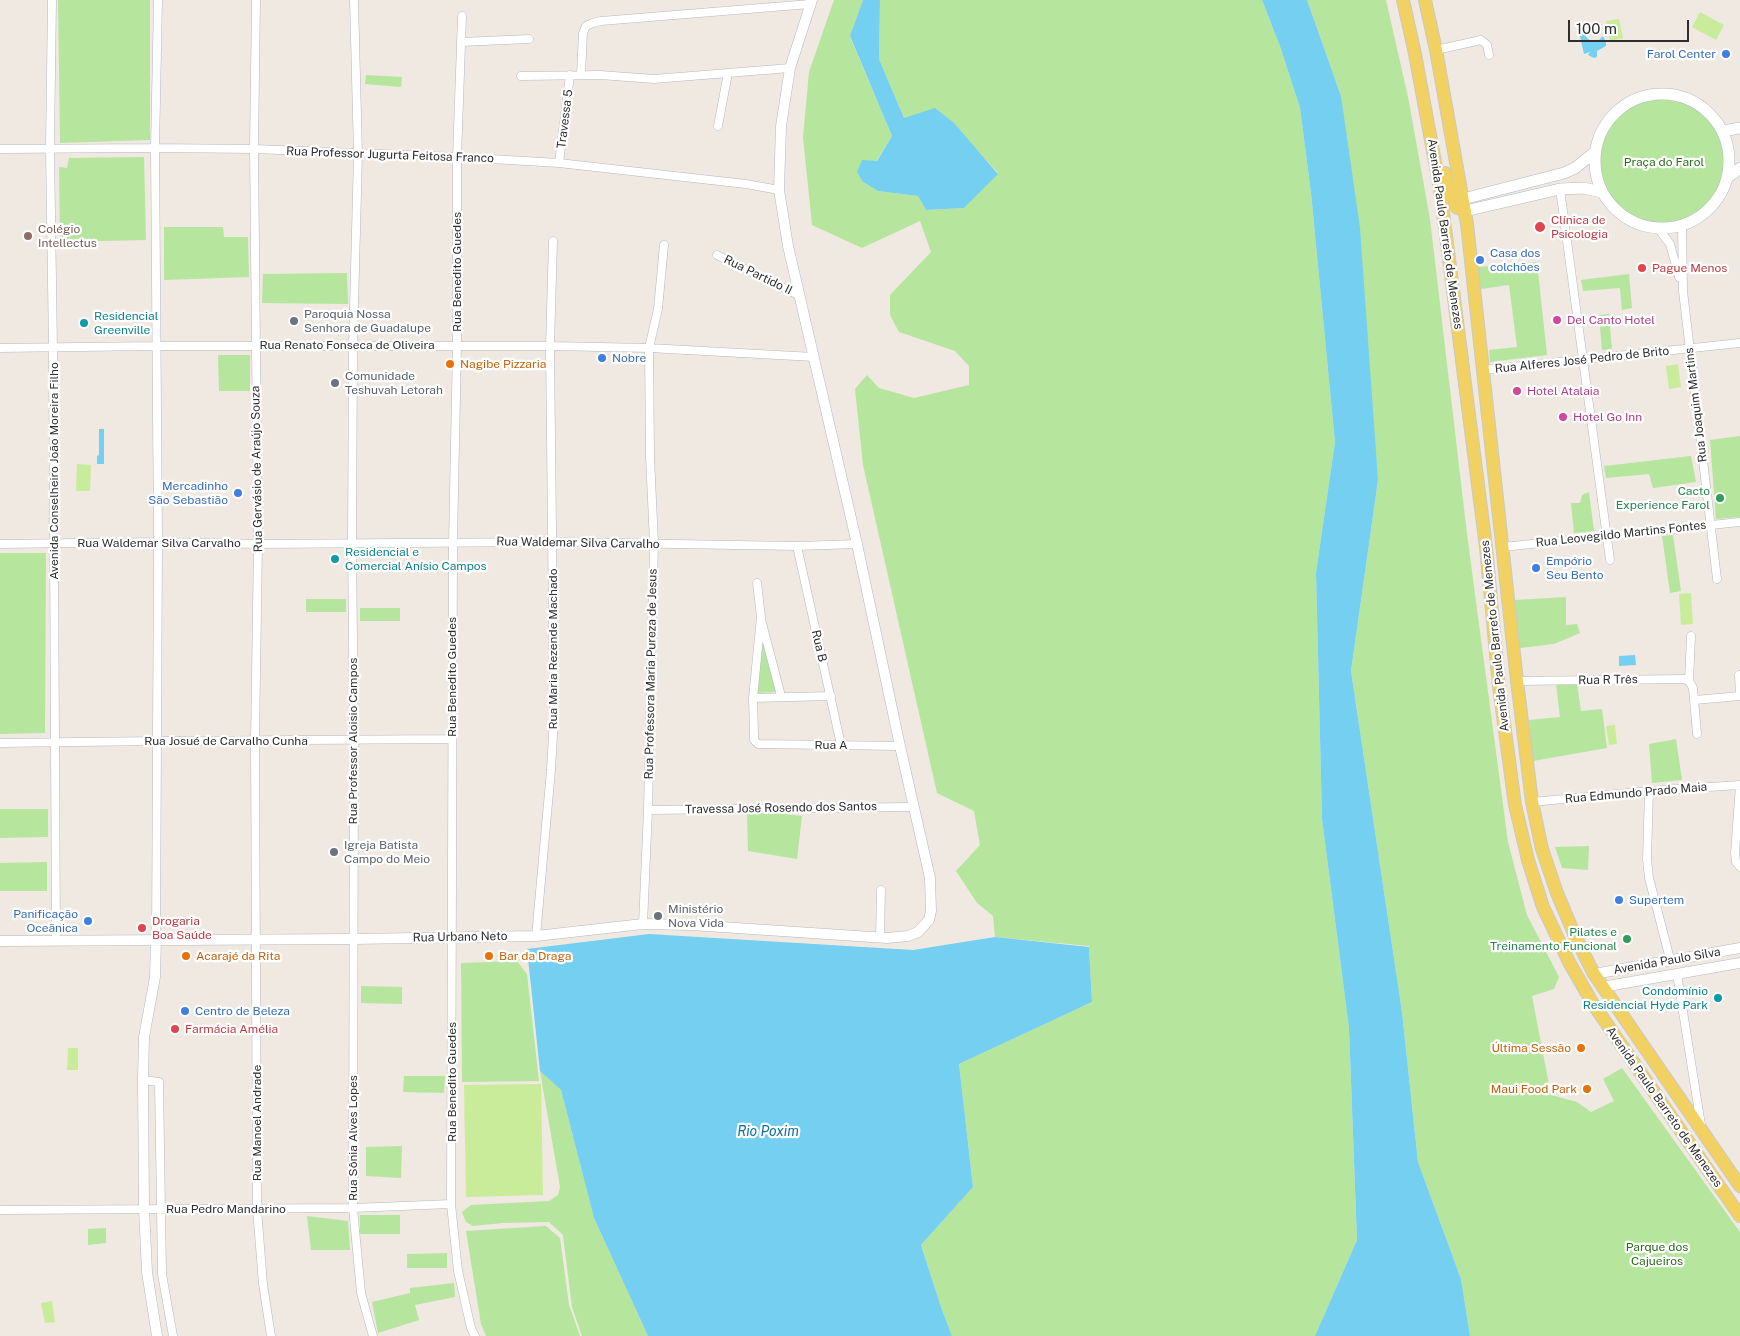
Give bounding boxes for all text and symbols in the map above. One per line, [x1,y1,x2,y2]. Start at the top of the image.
scale bar [1570,10,1691,42]
text: 100 m [1576,20,1617,37]
place label: Farol Center [1647,47,1716,61]
marker: Farol Center [1720,48,1732,60]
street label: Travessa 5 [554,88,576,150]
street label: Avenida Paulo Barreto de Menezes [1424,138,1466,330]
street label: Rua Professor Jugurta Feitosa Franco [286,144,494,166]
park label: Praça do Farol [1624,155,1704,169]
street label: Rua Benedito Guedes [450,212,464,332]
place label: Clínica de Psicologia [1551,213,1608,241]
marker: Clínica de Psicologia [1533,220,1547,234]
place label: Colégio Intellectus [38,222,97,250]
marker: Colégio Intellectus [22,230,34,242]
place label: Casa dos colchões [1490,246,1540,274]
street label: Rua Partido II [721,252,795,298]
marker: Casa dos colchões [1474,254,1486,266]
place label: Pague Menos [1652,261,1727,275]
marker: Pague Menos [1636,262,1648,274]
place label: Paroquia Nossa Senhora de Guadalupe [304,307,431,335]
place label: Residencial Greenville [94,309,158,337]
place label: Del Canto Hotel [1567,313,1655,327]
marker: Del Canto Hotel [1551,314,1563,326]
marker: Paroquia Nossa Senhora de Guadalupe [288,315,300,327]
marker: Residencial Greenville [78,317,90,329]
street label: Rua Renato Fonseca de Oliveira [259,338,435,352]
street label: Rua Alferes José Pedro de Brito [1494,344,1670,376]
street label: Rua Joaquim Martins [1682,347,1710,463]
place label: Nobre [612,351,646,365]
marker: Nobre [596,352,608,364]
place label: Nagibe Pizzaria [460,357,546,371]
marker: Nagibe Pizzaria [444,358,456,370]
street label: Avenida Conselheiro João Moreira Filho [47,362,61,580]
place label: Comunidade Teshuvah Letorah [345,369,443,397]
marker: Comunidade Teshuvah Letorah [329,377,341,389]
place label: Hotel Atalaia [1527,384,1599,398]
marker: Hotel Atalaia [1511,385,1523,397]
street label: Rua Gervásio de Araújo Souza [248,386,266,552]
place label: Hotel Go Inn [1573,410,1642,424]
marker: Hotel Go Inn [1557,411,1569,423]
place label: Mercadinho São Sebastião [148,479,228,507]
place label: Cacto Experience Farol [1616,484,1710,512]
marker: Mercadinho São Sebastião [232,487,244,499]
marker: Cacto Experience Farol [1714,492,1726,504]
street label: Rua Leovegildo Martins Fontes [1535,518,1707,550]
street label: Rua Waldemar Silva Carvalho [496,534,660,552]
street label: Rua Waldemar Silva Carvalho [77,536,241,550]
street label: Avenida Paulo Barreto de Menezes [1478,540,1512,732]
place label: Residencial e Comercial Anísio Campos [345,545,487,573]
marker: Residencial e Comercial Anísio Campos [329,553,341,565]
place label: Empório Seu Bento [1546,554,1604,582]
marker: Empório Seu Bento [1530,562,1542,574]
street label: Rua Maria Rezende Machado [546,568,560,730]
street label: Rua Professora Maria Pureza de Jesus [642,568,660,780]
street label: Rua Benedito Guedes [445,617,459,737]
street label: Rua B [808,629,830,663]
street label: Rua Professor Aloisio Campos [346,658,360,824]
street label: Rua R Três [1578,672,1638,688]
street label: Rua Josué de Carvalho Cunha [144,734,308,748]
street label: Rua A [814,738,848,752]
street label: Rua Edmundo Prado Maia [1564,780,1708,806]
street label: Travessa José Rosendo dos Santos [685,799,877,817]
place label: Igreja Batista Campo do Meio [344,838,430,866]
marker: Igreja Batista Campo do Meio [328,846,340,858]
place label: Supertem [1629,893,1684,907]
marker: Supertem [1613,894,1625,906]
place label: Ministério Nova Vida [668,902,724,930]
place label: Panificação Oceãnica [13,907,78,935]
marker: Ministério Nova Vida [652,910,664,922]
place label: Drogaria Boa Saúde [152,914,212,942]
marker: Panificação Oceãnica [82,915,94,927]
marker: Drogaria Boa Saúde [136,922,148,934]
place label: Pilates e Treinamento Funcional [1490,925,1617,953]
street label: Rua Urbano Neto [413,929,507,945]
marker: Pilates e Treinamento Funcional [1621,933,1633,945]
street label: Avenida Paulo Silva [1612,944,1722,978]
place label: Acarajé da Rita [196,949,280,963]
place label: Bar da Draga [499,949,571,963]
marker: Acarajé da Rita [180,950,192,962]
marker: Bar da Draga [483,950,495,962]
place label: Condomínio Residencial Hyde Park [1583,984,1708,1012]
marker: Condomínio Residencial Hyde Park [1712,992,1724,1004]
place label: Centro de Beleza [195,1004,290,1018]
marker: Centro de Beleza [179,1005,191,1017]
place label: Farmácia Amélia [185,1022,278,1036]
street label: Rua Benedito Guedes [445,1022,459,1142]
marker: Farmácia Amélia [169,1023,181,1035]
street label: Avenida Paulo Barreto de Menezes [1603,1024,1725,1190]
place label: Última Sessão [1491,1041,1571,1055]
marker: Última Sessão [1575,1042,1587,1054]
street label: Rua Manoel Andrade [250,1065,264,1181]
street label: Rua Sônia Alves Lopes [346,1075,360,1201]
place label: Maui Food Park [1491,1082,1577,1096]
marker: Maui Food Park [1581,1083,1593,1095]
water label: Rio Poxim [737,1124,799,1140]
street label: Rua Pedro Mandarino [166,1202,286,1216]
park label: Parque dos Cajueiros [1626,1240,1688,1268]

